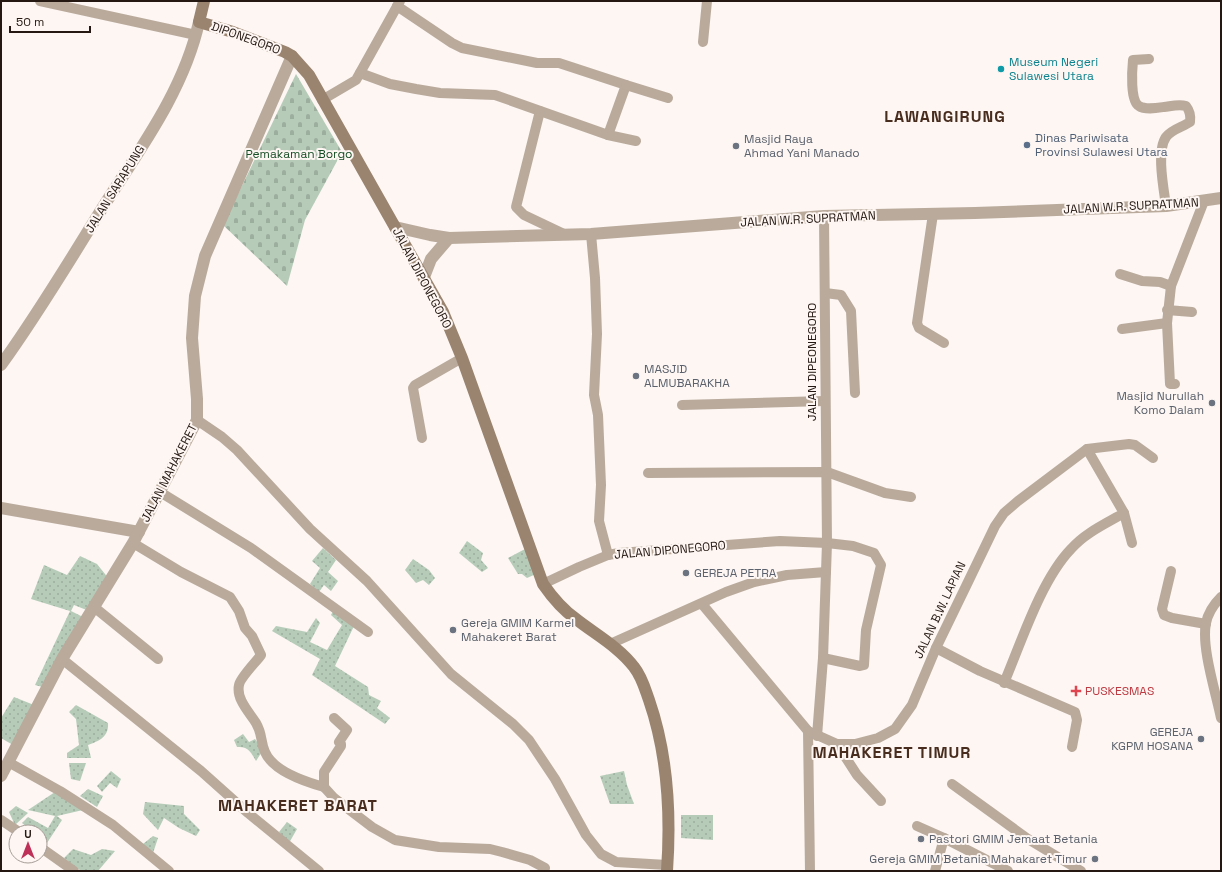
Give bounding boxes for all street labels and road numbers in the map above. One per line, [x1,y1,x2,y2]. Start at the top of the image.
street label: DIPONEGORO [209,18,283,58]
street label: JALAN SARAPUNG [82,142,148,236]
street label: JALAN W.R. SUPRATMAN [1063,194,1199,218]
street label: JALAN W.R. SUPRATMAN [740,207,876,231]
street label: JALAN DIPONEGORO [389,225,455,331]
street label: JALAN DIPEONEGORO [804,303,820,421]
street label: JALAN MAHAKERET [137,421,201,525]
street label: JALAN DIPONEGORO [614,537,726,563]
street label: JALAN B.W. LAPIAN [910,559,970,661]

